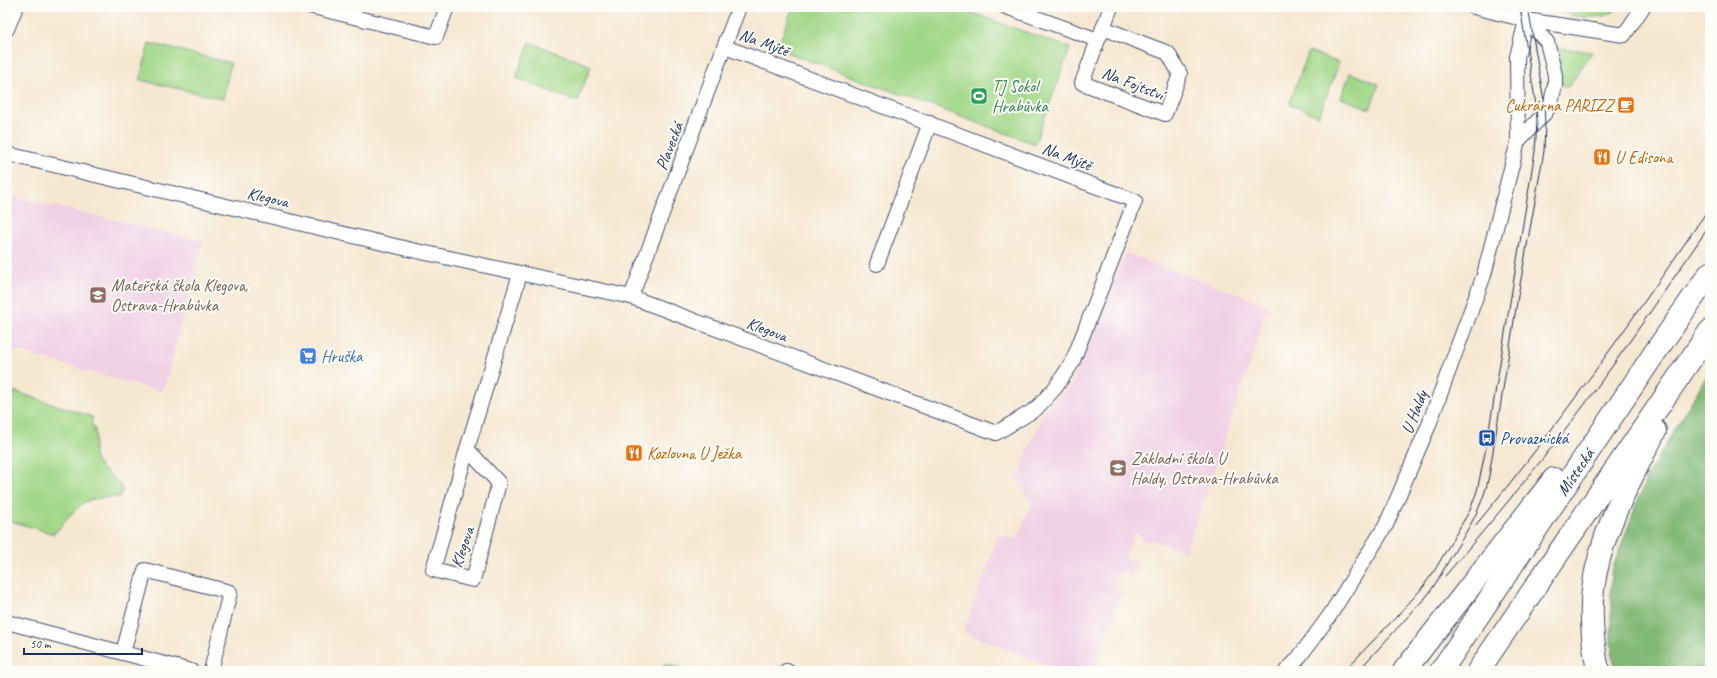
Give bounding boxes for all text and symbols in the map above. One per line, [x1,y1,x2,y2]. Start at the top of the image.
street label: Na Mýtě [736,24,794,62]
street label: Na Fojtství [1099,62,1170,106]
place label: TJ Sokol Hrabůvka [992,76,1050,117]
sports icon: TJ Sokol Hrabůvka [969,86,989,106]
place label: Cukrárna PARIZZ [1505,95,1616,116]
cafe icon: Cukrárna PARIZZ [1616,95,1636,115]
street label: Plavecká [651,118,689,173]
street label: Na Mýtě [1039,138,1097,176]
restaurant icon: U Edisona [1592,147,1612,167]
place label: U Edisona [1615,147,1675,168]
street label: Klegova [245,183,293,213]
place label: Mateřská škola Klegova, Ostrava-Hrabůvka [111,275,248,316]
school or university icon: Mateřská škola Klegova, Ostrava-Hrabůvka [88,285,108,305]
street label: Klegova [744,312,792,347]
supermarket icon: Hruška [298,346,318,366]
place label: Hruška [321,346,364,367]
street label: U Haldy [1397,386,1433,437]
bus stop icon: Provaznická [1477,428,1497,448]
place label: Provaznická [1500,428,1570,449]
restaurant icon: Kozlovna U Ježka [624,443,644,463]
place label: Kozlovna U Ježka [647,443,743,464]
street label: Místecká [1552,443,1600,500]
place label: Základní škola U Haldy, Ostrava-Hrabůvka [1131,448,1280,489]
school or university icon: Základní škola U Haldy, Ostrava-Hrabůvka [1108,458,1128,478]
street label: Klegova [446,522,480,570]
scale bar [24,630,142,656]
text: 50 m [30,636,52,652]

